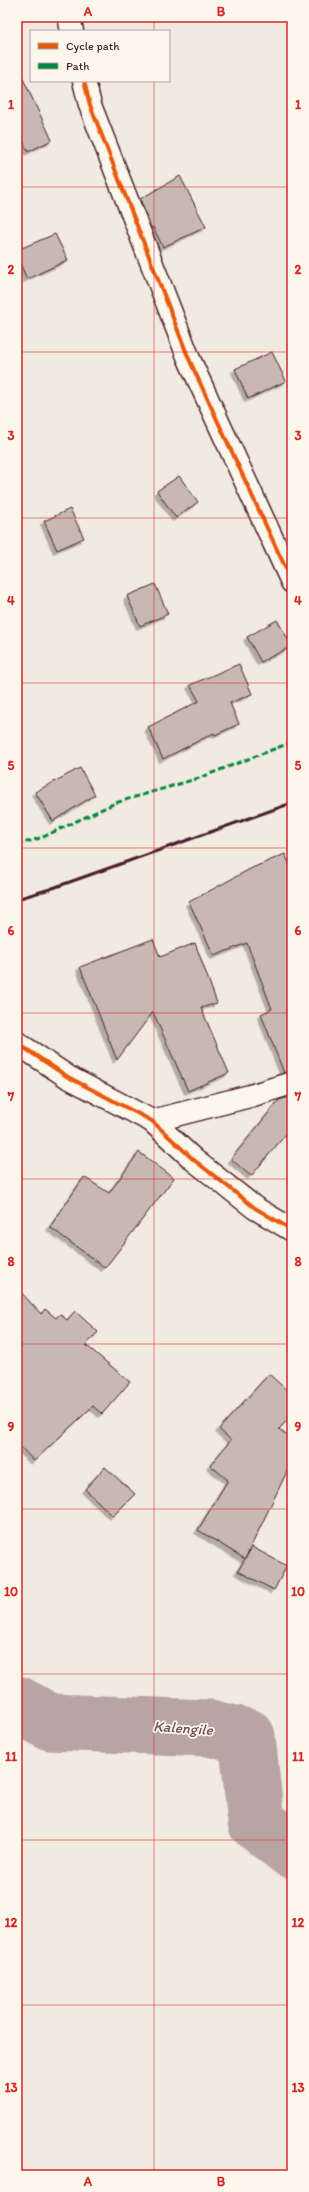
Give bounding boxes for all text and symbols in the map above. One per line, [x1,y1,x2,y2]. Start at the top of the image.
text: A [83,4,93,19]
text: B [217,4,226,19]
legend [30,30,170,82]
text: Cycle path [66,39,120,53]
text: Path [66,59,89,73]
text: 1 [8,97,14,112]
text: 1 [295,97,301,112]
text: 2 [8,262,15,277]
text: 2 [295,262,302,277]
text: 3 [7,428,15,443]
text: 3 [294,428,302,443]
text: 4 [7,593,15,608]
text: 4 [294,593,302,608]
text: 5 [8,758,15,773]
text: 5 [295,758,302,773]
text: 6 [8,923,15,938]
text: 6 [295,923,302,938]
text: 7 [7,1089,15,1104]
text: 7 [294,1089,302,1104]
text: 8 [7,1254,15,1269]
text: 8 [294,1254,302,1269]
text: 9 [8,1419,15,1434]
text: 9 [295,1419,302,1434]
text: 10 [4,1584,18,1599]
text: 10 [291,1584,305,1599]
water label: Kalengile [153,1717,214,1739]
text: 11 [5,1749,17,1764]
text: 11 [292,1749,304,1764]
text: 12 [5,1915,18,1930]
text: 12 [292,1915,305,1930]
text: 13 [4,2080,18,2095]
text: 13 [291,2080,305,2095]
text: A [83,2174,93,2189]
text: B [217,2174,226,2189]

